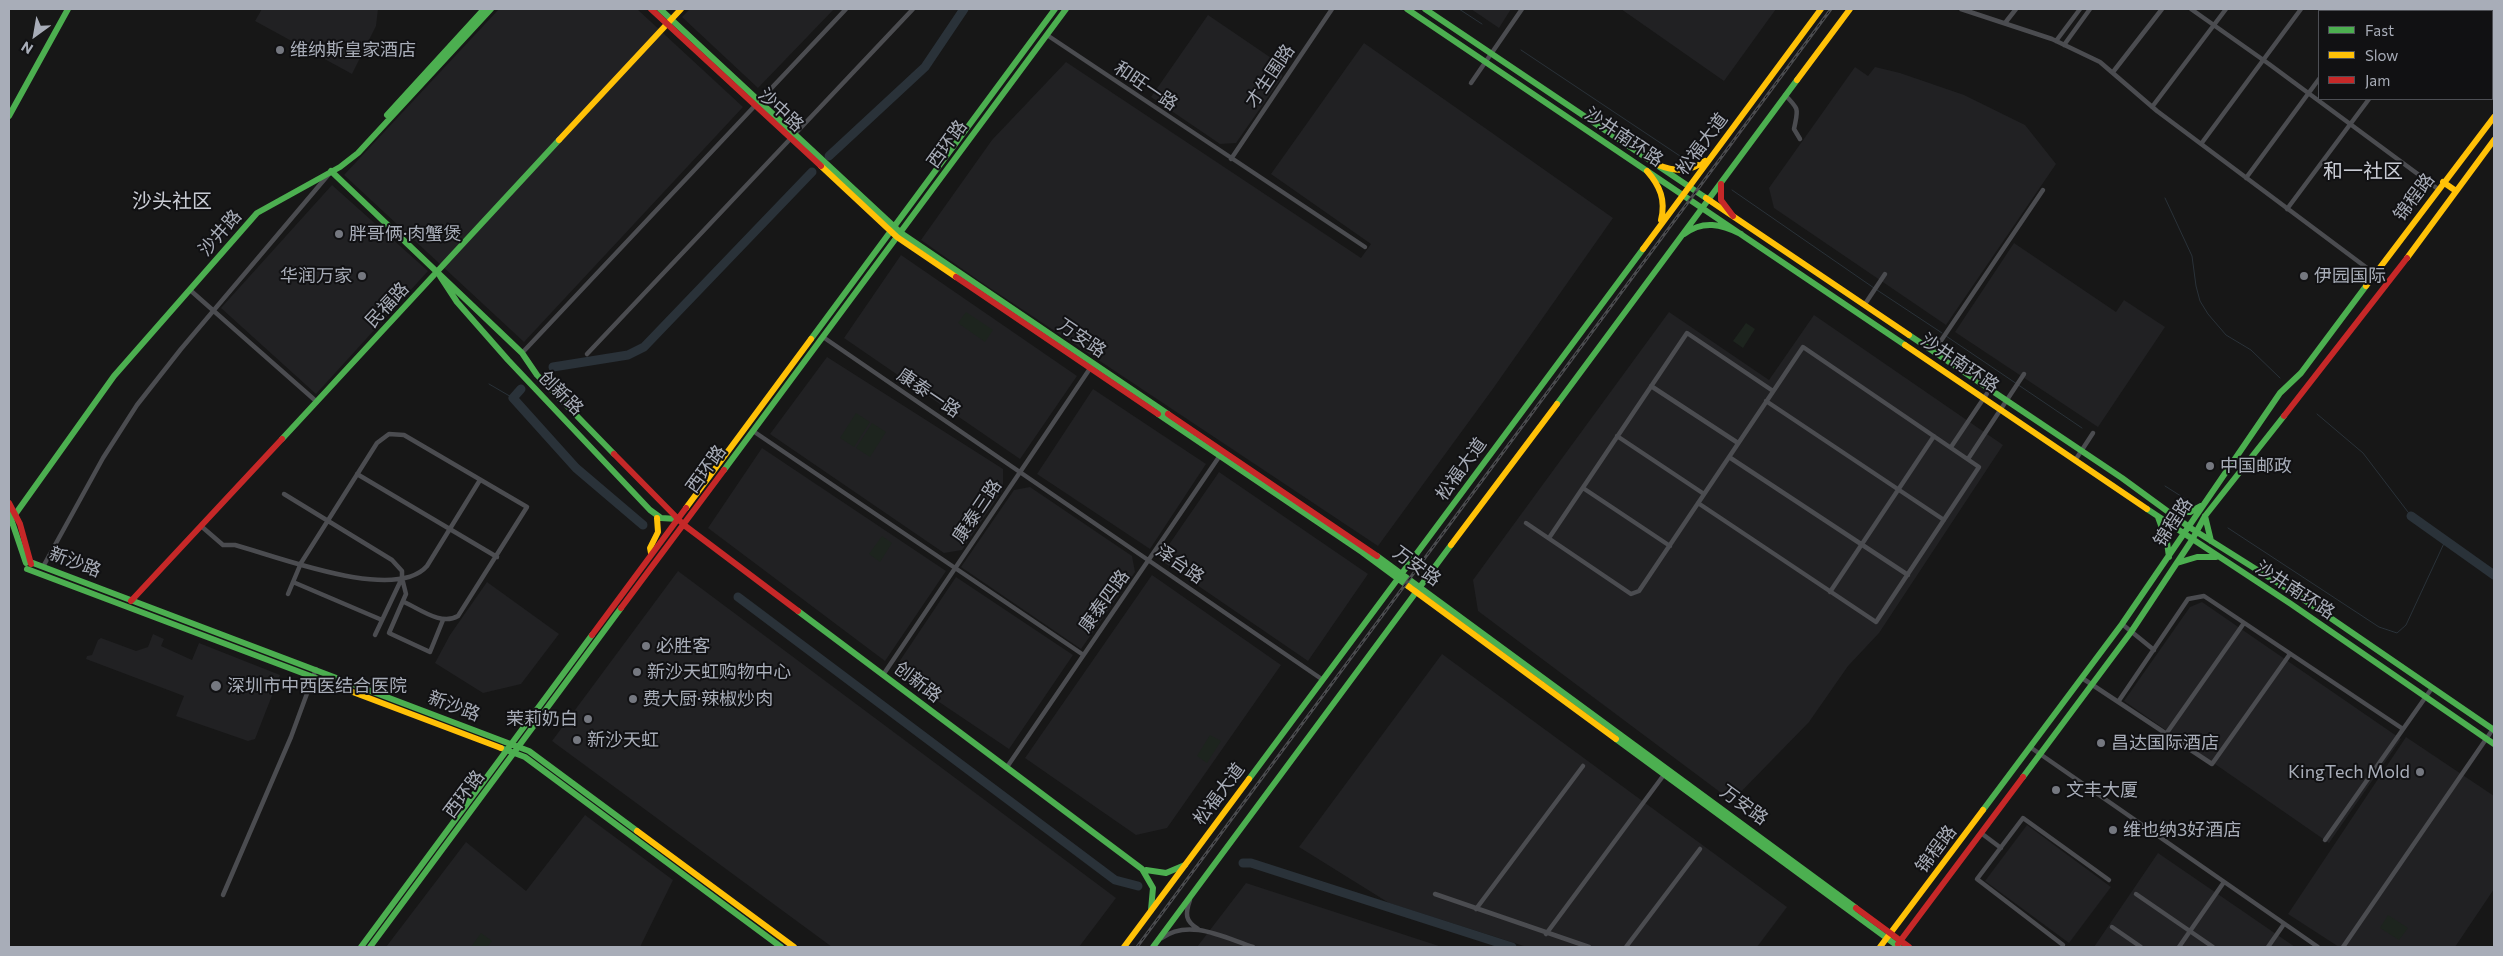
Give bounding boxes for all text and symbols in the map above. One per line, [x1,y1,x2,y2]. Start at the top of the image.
north arrow [10,10,60,60]
legend [2318,10,2493,100]
text: Fast [2365,21,2394,39]
text: N [18,38,36,58]
place label: 维纳斯皇家酒店 [290,39,416,61]
street label: 才生围路 [1241,40,1299,112]
marker: 维纳斯皇家酒店 [274,44,286,56]
text: Slow [2365,46,2398,64]
street label: 和旺一路 [1110,57,1182,115]
text: Jam [2365,71,2390,89]
street label: 沙中路 [754,84,808,136]
street label: 沙井南环路 [1581,103,1667,171]
street label: 松福大道 [1672,109,1732,179]
street label: 西环路 [922,116,972,172]
district label: 和一社区 [2323,159,2403,183]
street label: 锦程路 [2389,169,2439,225]
district label: 沙头社区 [132,189,212,213]
street label: 沙井路 [194,206,246,260]
place label: 胖哥俩·肉蟹煲 [349,223,461,245]
marker: 胖哥俩·肉蟹煲 [333,228,345,240]
place label: 华润万家 [280,265,352,287]
place label: 伊园国际 [2314,265,2386,287]
marker: 华润万家 [356,270,368,282]
marker: 伊园国际 [2298,270,2310,282]
street label: 民福路 [361,278,413,332]
street label: 万安路 [1054,314,1110,362]
street label: 沙井南环路 [1917,329,2003,397]
street label: 康泰一路 [893,364,965,422]
street label: 创新路 [534,366,588,420]
street label: 松福大道 [1431,434,1491,504]
street label: 西环路 [681,441,731,497]
place label: 中国邮政 [2220,455,2292,477]
marker: 中国邮政 [2204,460,2216,472]
street label: 康泰三路 [948,475,1006,547]
street label: 锦程路 [2149,493,2197,551]
street label: 泽台路 [1152,540,1208,588]
street label: 万安路 [1389,541,1445,591]
street label: 新沙路 [46,542,104,582]
street label: 沙井南环路 [2251,556,2339,624]
street label: 康泰四路 [1074,566,1134,636]
place label: 必胜客 [656,635,710,657]
marker: 必胜客 [640,640,652,652]
street label: 创新路 [890,657,946,707]
place label: 新沙天虹购物中心 [647,661,791,683]
marker: 新沙天虹购物中心 [631,666,643,678]
place label: 深圳市中西医结合医院 [227,675,407,697]
marker: 深圳市中西医结合医院 [209,679,223,693]
street label: 新沙路 [425,686,483,726]
place label: 费大厨·辣椒炒肉 [643,688,773,710]
marker: 费大厨·辣椒炒肉 [627,693,639,705]
place label: 茉莉奶白 [506,708,578,730]
marker: 茉莉奶白 [582,713,594,725]
place label: 新沙天虹 [587,729,659,751]
place label: 昌达国际酒店 [2111,732,2219,754]
marker: 新沙天虹 [571,734,583,746]
marker: 昌达国际酒店 [2095,737,2107,749]
street label: 松福大道 [1189,759,1249,829]
place label: KingTech Mold [2288,761,2410,783]
street label: 西环路 [439,766,489,822]
marker: KingTech Mold [2414,766,2426,778]
place label: 文丰大厦 [2066,779,2138,801]
street label: 万安路 [1716,780,1772,830]
marker: 文丰大厦 [2050,784,2062,796]
place label: 维也纳3好酒店 [2123,819,2241,841]
street label: 锦程路 [1911,821,1961,877]
marker: 维也纳3好酒店 [2107,824,2119,836]

